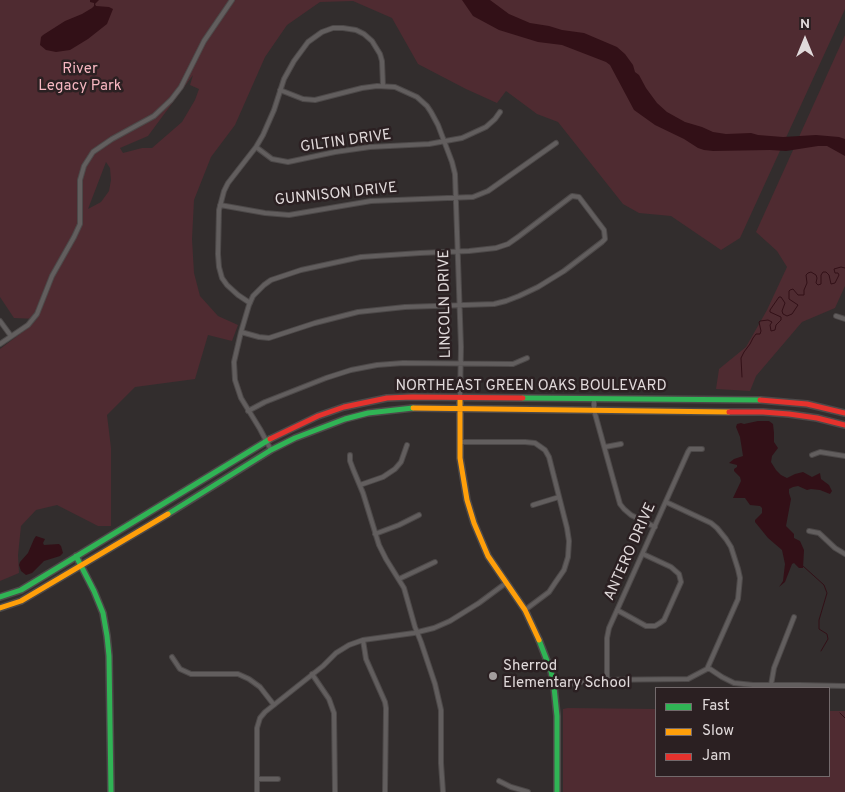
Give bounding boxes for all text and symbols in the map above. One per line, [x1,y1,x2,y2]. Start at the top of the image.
north arrow [780,15,830,65]
text: N [800,16,810,33]
park label: River Legacy Park [38,61,122,96]
street label: GILTIN DRIVE [299,127,393,157]
street label: GUNNISON DRIVE [274,180,398,210]
street label: LINCOLN DRIVE [436,249,456,359]
street label: NORTHEAST GREEN OAKS BOULEVARD [395,378,667,396]
street label: ANTERO DRIVE [601,500,661,604]
place label: Sherrod Elementary School [503,658,630,693]
marker: Sherrod Elementary School [487,670,499,682]
legend [655,687,830,777]
text: Fast [702,697,730,716]
text: Slow [702,722,734,741]
text: Jam [702,747,731,766]

